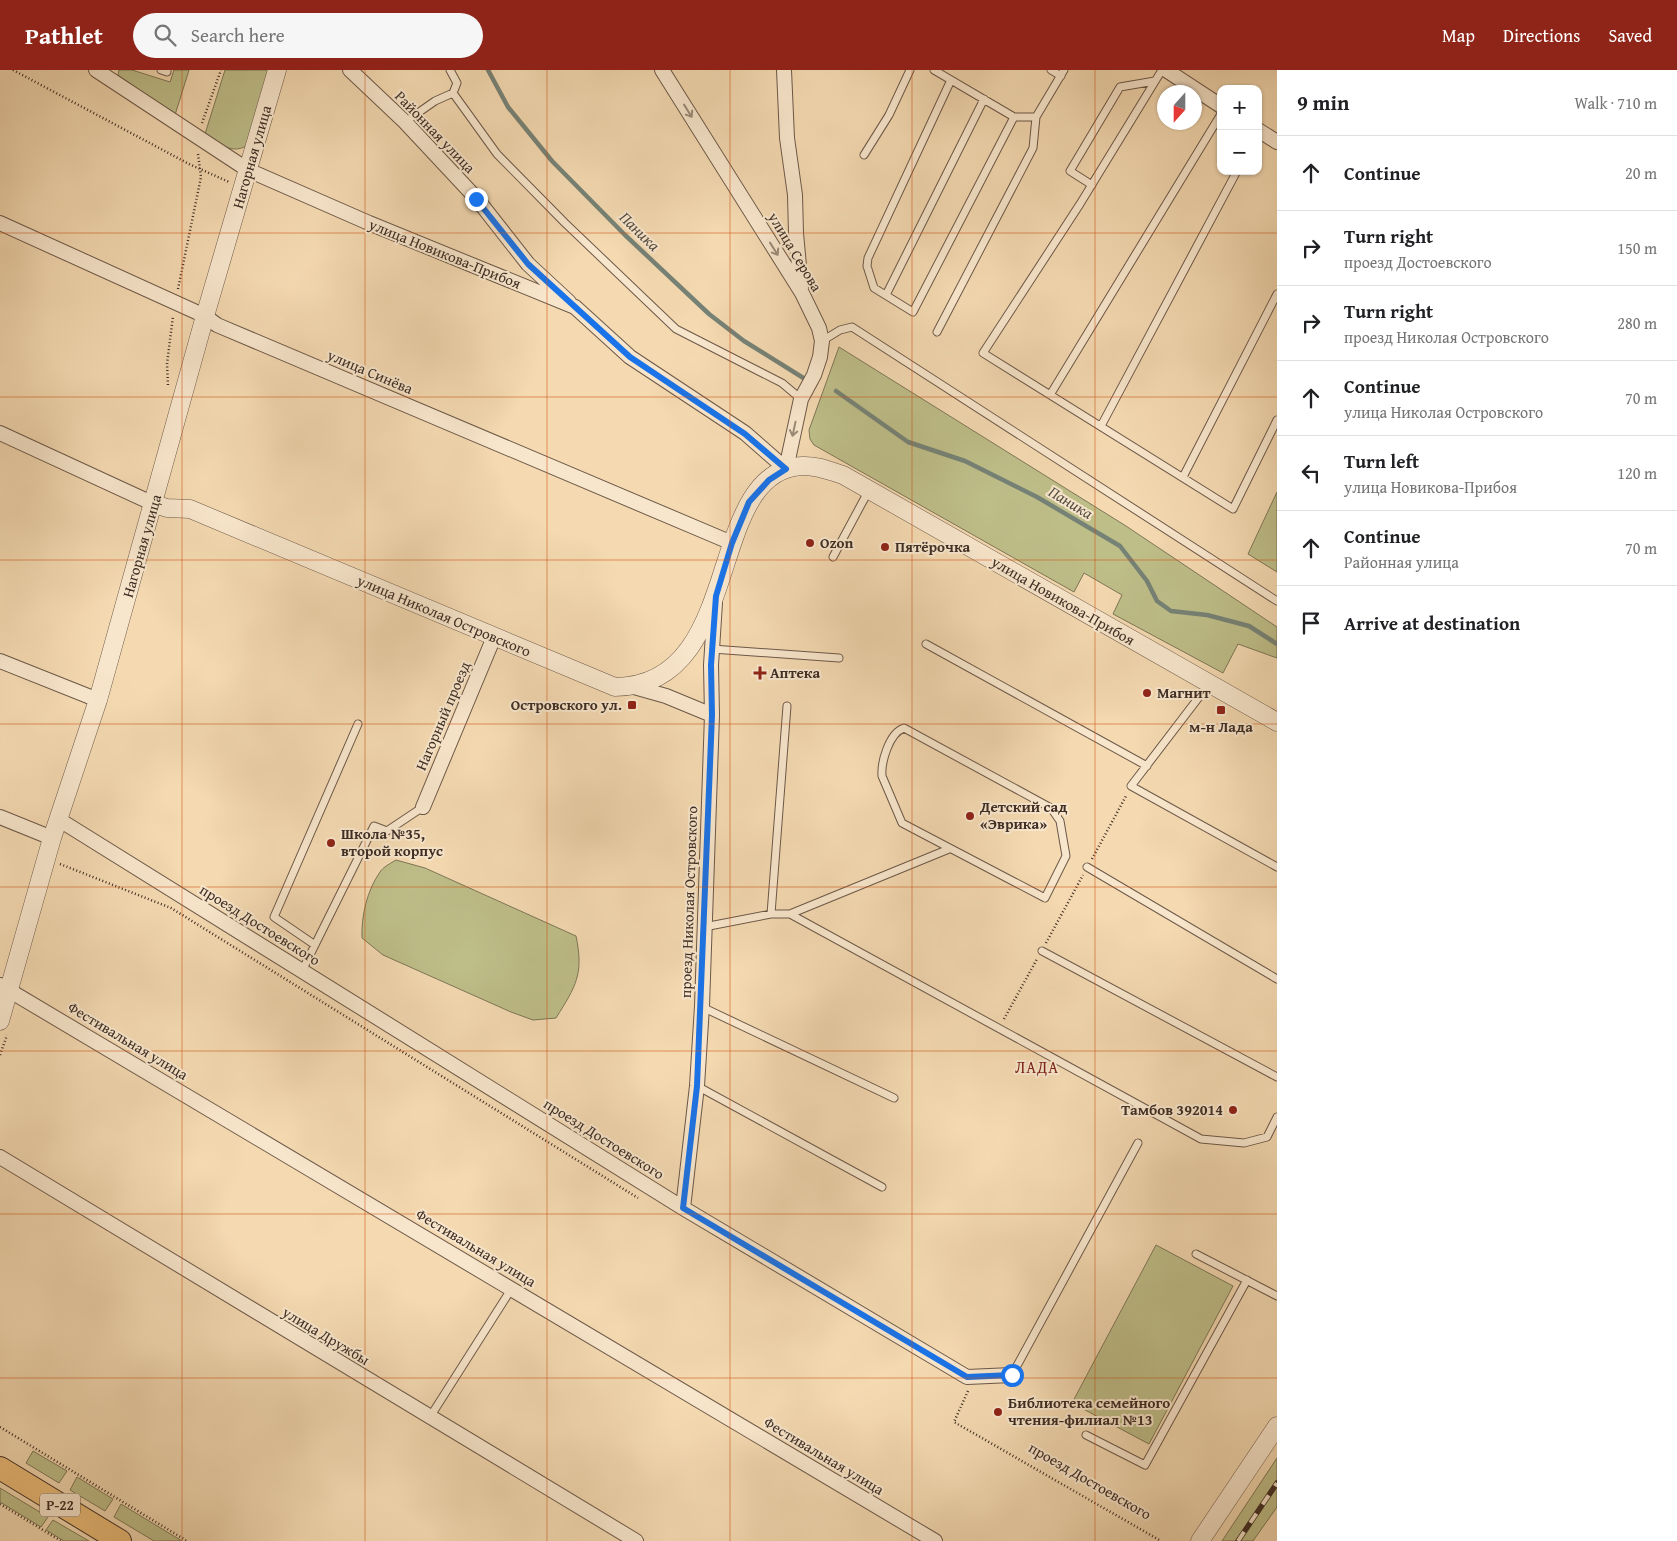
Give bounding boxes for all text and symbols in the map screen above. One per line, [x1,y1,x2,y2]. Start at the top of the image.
search box [133,13,483,58]
text: Pathlet [25,18,103,53]
icon: search [151,21,179,49]
text: Search here [191,21,285,49]
text: Map [1442,22,1475,49]
text: Directions [1503,22,1580,49]
text: Saved [1608,22,1652,49]
north arrow [1157,85,1202,130]
map controls [1217,85,1262,175]
button: + [1217,85,1262,130]
street label: Районная улица [390,86,481,178]
text: 9 min [1297,87,1349,118]
text: Walk · 710 m [1574,91,1657,115]
street label: Нагорная улица [227,102,277,211]
one-way arrow [683,104,693,118]
button: − [1217,130,1262,175]
icon: ahead [1297,159,1325,187]
text: Continue [1344,159,1421,187]
text: 20 m [1625,161,1657,185]
route end [465,188,488,211]
water label: Паника [614,206,666,257]
street label: улица Серова [763,207,828,296]
street label: улица Новикова-Прибоя [365,213,525,294]
text: Turn right [1344,222,1433,250]
icon: right [1297,234,1325,262]
text: 150 m [1617,236,1657,260]
one-way arrow [769,242,779,256]
text: проезд Достоевского [1344,250,1492,274]
text: Turn right [1344,297,1433,325]
icon: right [1297,309,1325,337]
text: 280 m [1617,311,1657,335]
text: проезд Николая Островского [1344,325,1549,349]
street label: улица Синёва [323,344,417,399]
text: Continue [1344,372,1421,400]
icon: ahead [1297,384,1325,412]
text: 70 m [1625,386,1657,410]
text: улица Николая Островского [1344,400,1543,424]
one-way arrow [789,421,798,437]
text: Turn left [1344,447,1419,475]
icon: left [1297,459,1325,487]
text: 120 m [1617,461,1657,485]
text: улица Новикова-Прибоя [1344,475,1517,499]
water label: Паника [1044,479,1098,525]
street label: Нагорная улица [117,491,167,600]
text: Continue [1344,522,1421,550]
place label: Ozon [820,532,854,553]
icon: ahead [1297,534,1325,562]
place label: Пятёрочка [895,536,971,557]
text: 70 m [1625,536,1657,560]
marker: Ozon [804,537,816,549]
marker: Пятёрочка [879,541,891,553]
street label: улица Новикова-Прибоя [987,550,1139,650]
text: Районная улица [1344,550,1459,574]
street label: улица Николая Островского [353,569,535,662]
icon: arrive [1297,609,1325,637]
text: Arrive at destination [1344,609,1520,637]
street label: Нагорный проезд [410,658,475,774]
place label: Аптека [770,662,820,683]
marker: Аптека [754,667,766,679]
place label: Магнит [1157,682,1212,703]
marker: Магнит [1141,687,1153,699]
place label: Островского ул. [511,694,622,715]
marker: Островского ул. [626,699,638,711]
marker: м-н Лада [1215,704,1227,716]
place label: м-н Лада [1189,716,1253,737]
place label: Детский сад «Эврика» [979,796,1067,834]
street label: проезд Николая Островского [675,805,702,998]
marker: Детский сад «Эврика» [964,810,976,822]
place label: Школа №35, второй корпус [341,823,443,861]
marker: Школа №35, второй корпус [325,837,337,849]
street label: проезд Достоевского [196,879,325,970]
street label: Фестивальная улица [64,996,193,1085]
district label: ЛАДА [1015,1055,1059,1079]
street label: проезд Достоевского [540,1093,669,1184]
place label: Тамбов 392014 [1121,1099,1223,1120]
marker: Тамбов 392014 [1227,1104,1239,1116]
street label: Фестивальная улица [412,1203,541,1292]
street label: улица Дружбы [278,1301,374,1370]
route start [1001,1364,1024,1387]
place label: Библиотека семейного чтения-филиал №13 [1008,1392,1170,1430]
marker: Библиотека семейного чтения-филиал №13 [992,1406,1004,1418]
street label: Фестивальная улица [760,1411,889,1500]
street label: проезд Достоевского [1025,1437,1156,1524]
road number: Р-22 [40,1494,80,1516]

